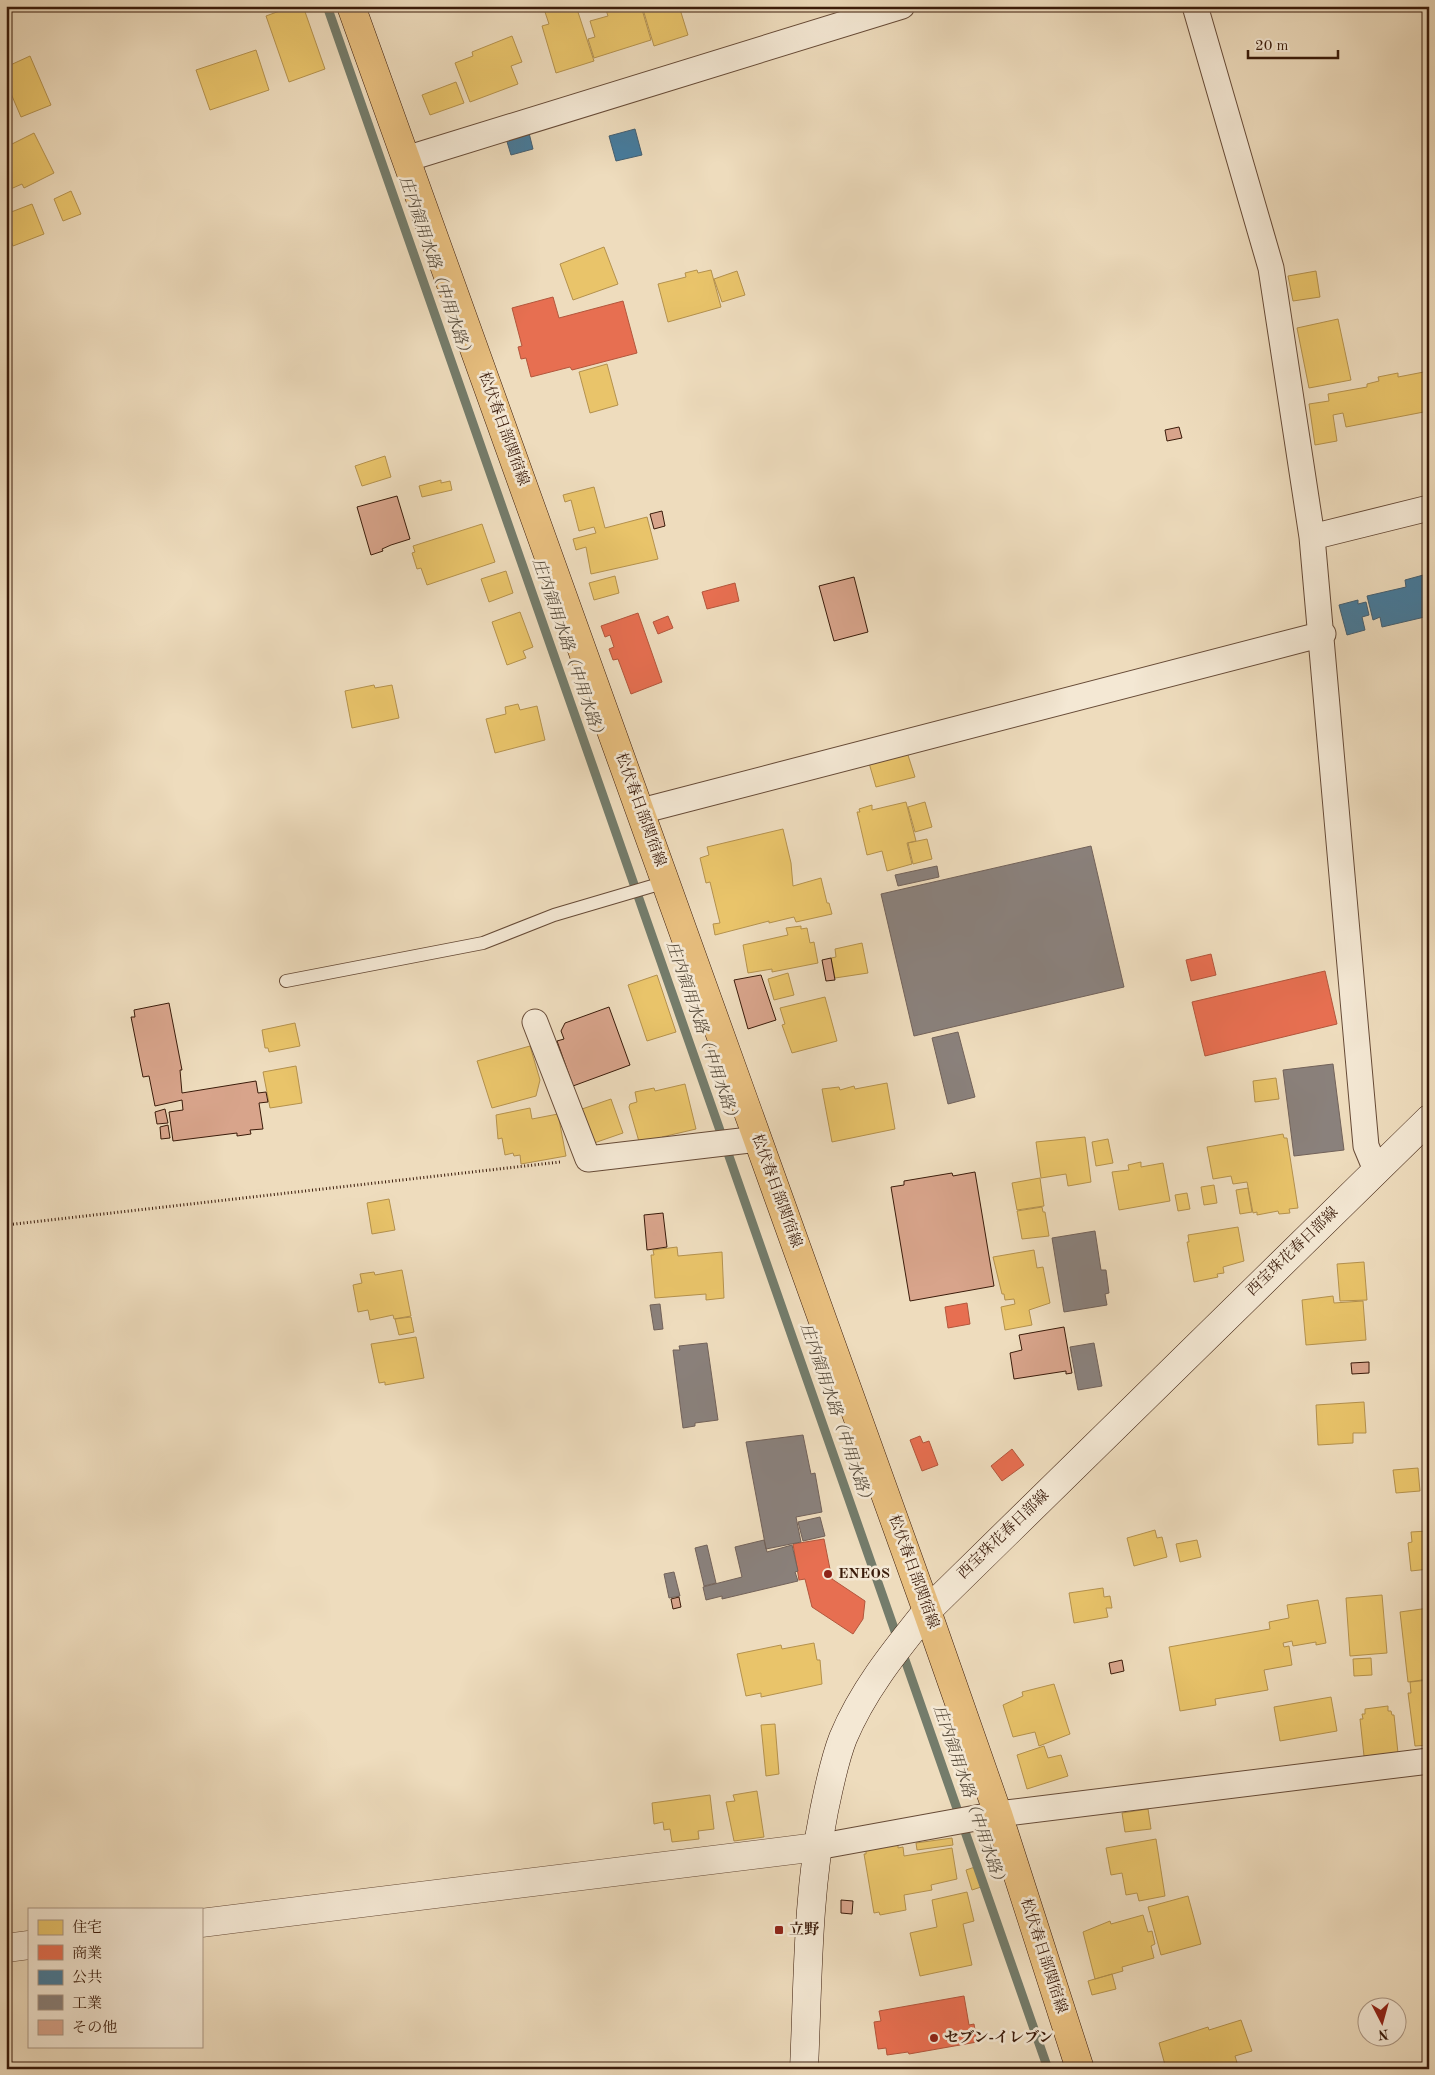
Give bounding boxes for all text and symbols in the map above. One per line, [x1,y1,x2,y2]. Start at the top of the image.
scale bar [1248,28,1338,60]
text: 20 m [1255,39,1289,54]
water label: 庄内領用水路（中用水路） [396,174,476,361]
street label: 松伏春日部関宿線 [475,369,532,488]
water label: 庄内領用水路（中用水路） [529,556,609,743]
street label: 松伏春日部関宿線 [612,750,669,869]
water label: 庄内領用水路（中用水路） [663,939,743,1126]
street label: 松伏春日部関宿線 [748,1131,805,1250]
street label: 西宝珠花春日部線 [1243,1203,1341,1299]
water label: 庄内領用水路（中用水路） [797,1321,877,1508]
street label: 西宝珠花春日部線 [954,1486,1052,1582]
street label: 松伏春日部関宿線 [885,1512,942,1631]
place label: ENEOS [838,1567,890,1582]
marker: ENEOS [822,1568,834,1580]
water label: 庄内領用水路（中用水路） [930,1703,1010,1890]
street label: 松伏春日部関宿線 [1017,1896,1071,2015]
legend [28,1908,202,2048]
text: 住宅 [72,1919,102,1936]
place label: 立野 [789,1921,820,1938]
marker: 立野 [773,1924,785,1936]
text: 商業 [72,1945,102,1962]
text: 公共 [72,1969,102,1986]
text: 工業 [72,1995,102,2012]
north arrow [1358,1998,1408,2048]
text: その他 [72,2019,117,2036]
text: N [1377,2026,1389,2041]
place label: セブン-イレブン [944,2029,1053,2046]
marker: セブン-イレブン [928,2032,940,2044]

